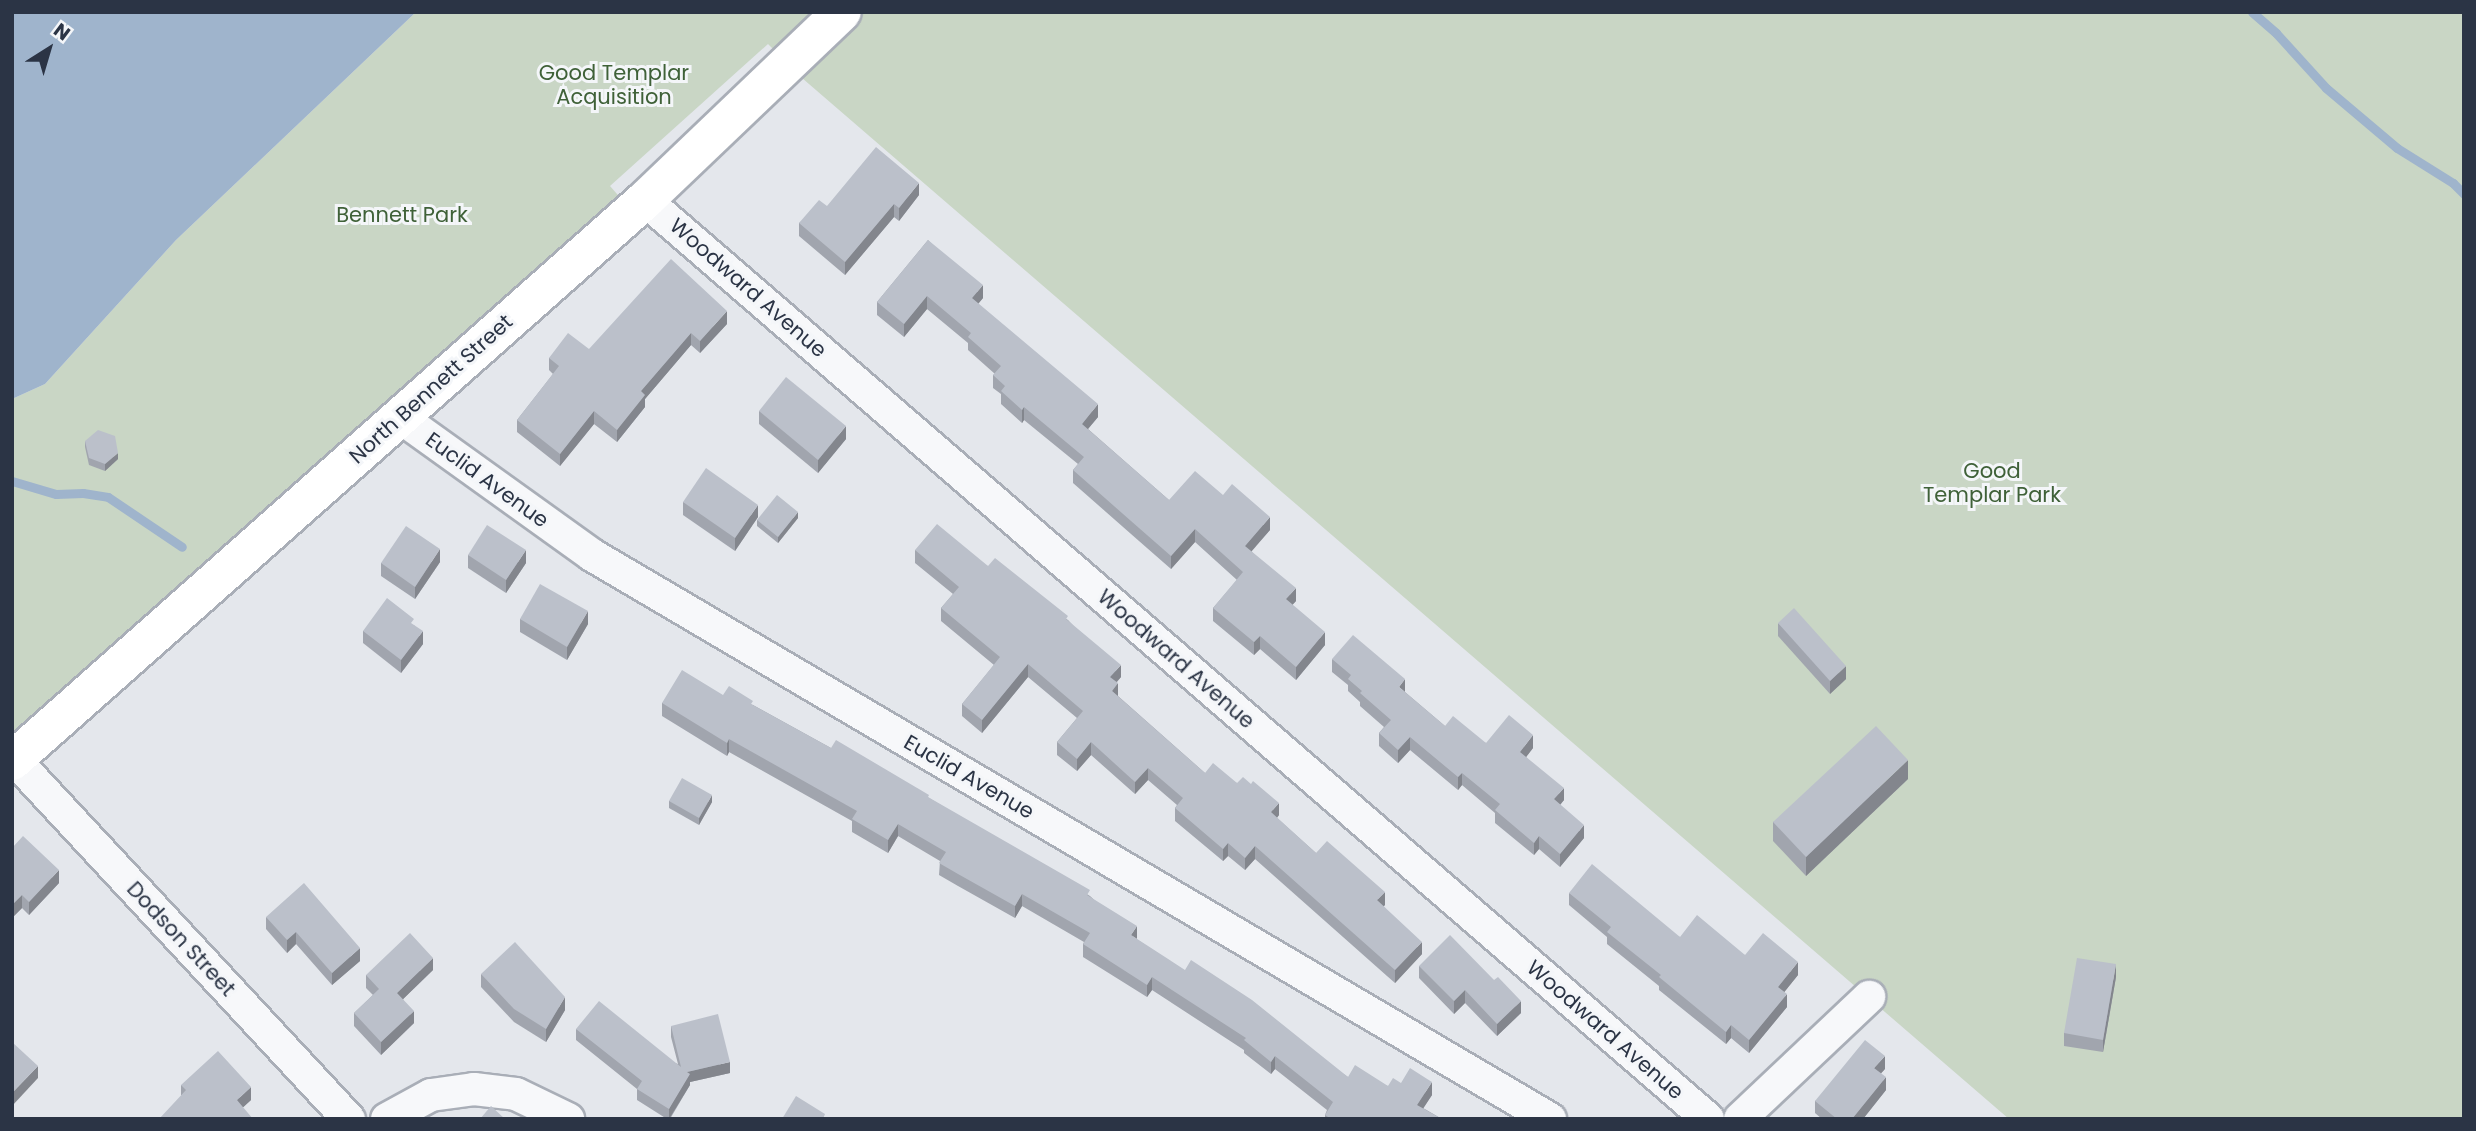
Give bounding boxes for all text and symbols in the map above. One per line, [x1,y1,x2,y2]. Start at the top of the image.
north arrow [14,14,84,84]
text: N [48,17,76,47]
park label: Good Templar Acquisition [539,60,689,110]
park label: Bennett Park [336,202,468,228]
street label: Woodward Avenue [664,213,832,363]
street label: North Bennett Street [344,309,518,469]
street label: Euclid Avenue [421,427,553,533]
park label: Good Templar Park [1923,458,2061,508]
street label: Woodward Avenue [1092,584,1260,734]
street label: Euclid Avenue [900,730,1038,824]
street label: Dodson Street [122,876,240,1002]
street label: Woodward Avenue [1521,955,1689,1105]

